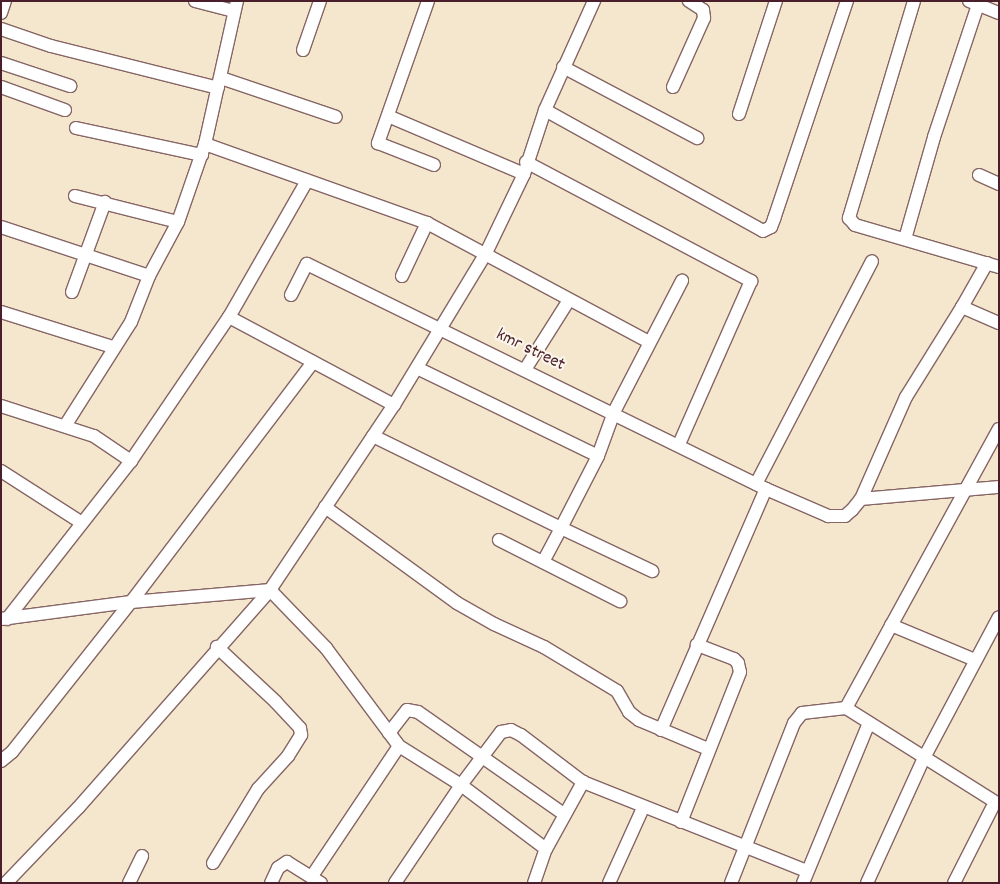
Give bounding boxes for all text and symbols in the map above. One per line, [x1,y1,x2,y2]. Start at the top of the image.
street label: kmr street [492,325,568,377]

